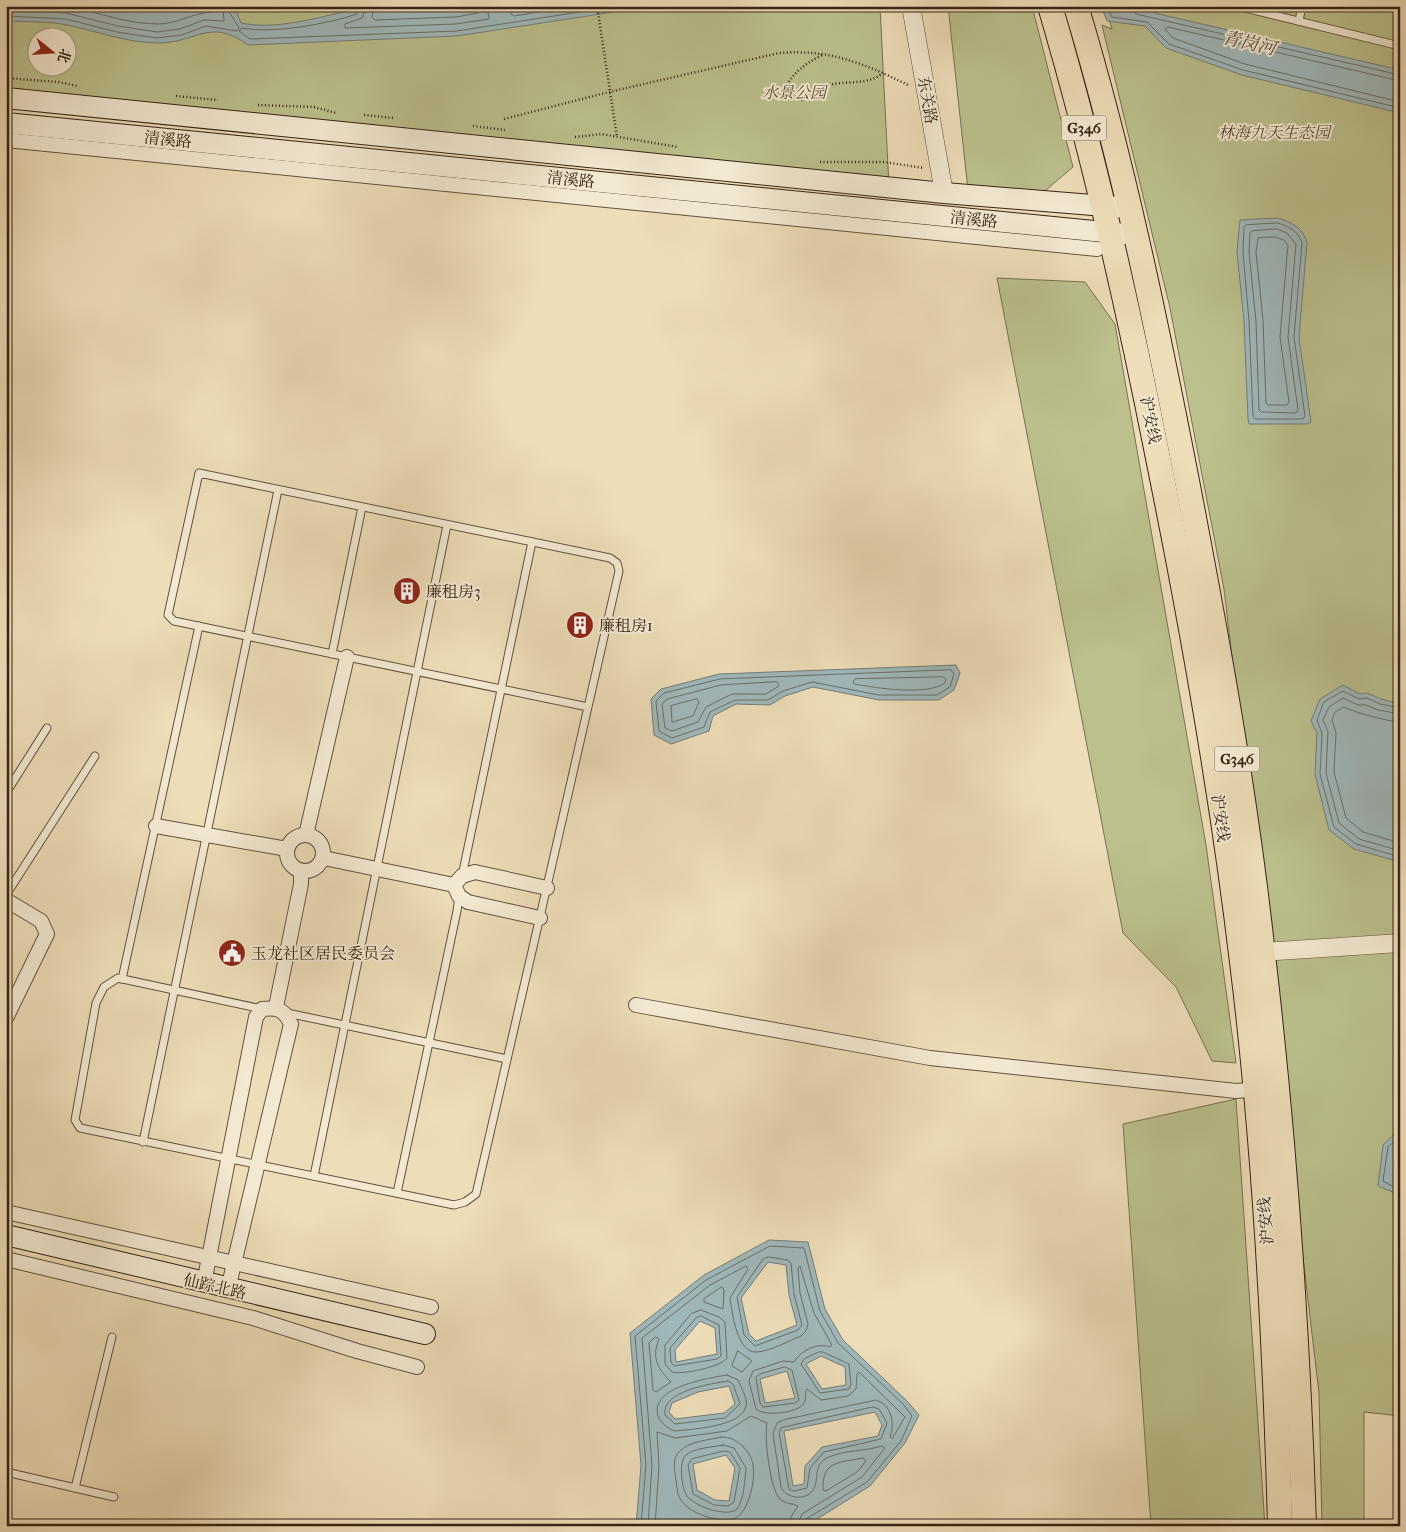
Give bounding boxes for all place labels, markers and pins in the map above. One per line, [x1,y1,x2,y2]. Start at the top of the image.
building icon: 廉租房3 [392,576,422,606]
place label: 廉租房3 [426,582,481,601]
building icon: 廉租房1 [565,610,595,640]
place label: 廉租房1 [599,616,653,635]
public building icon: 玉龙社区居民委员会 [217,938,247,968]
place label: 玉龙社区居民委员会 [251,944,395,963]

